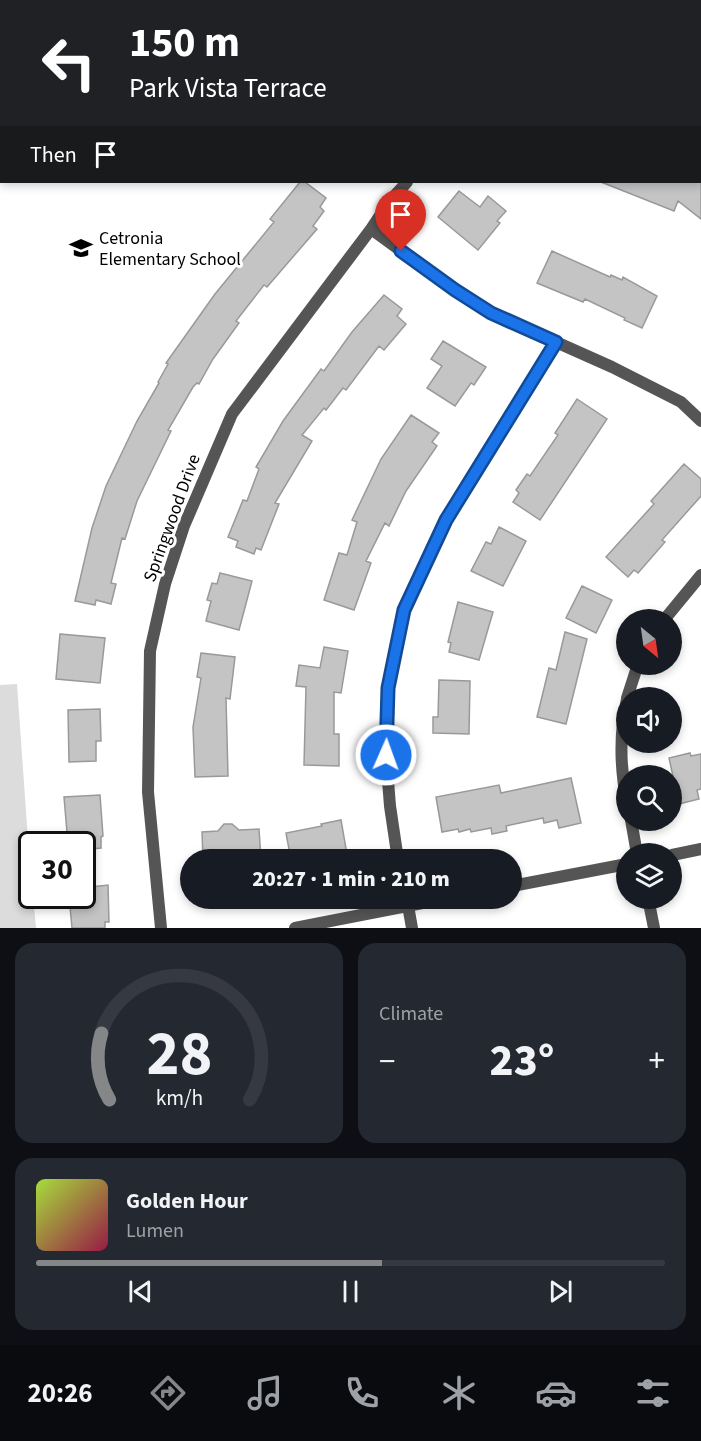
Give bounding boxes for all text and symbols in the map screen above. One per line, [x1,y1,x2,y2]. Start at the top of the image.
text: 150 m [129,13,240,73]
icon: left [30,24,108,102]
text: Park Vista Terrace [129,69,327,108]
icon: arrive [89,138,122,171]
text: Then [30,139,77,171]
pin [375,189,426,251]
icon: arrive [384,198,417,231]
place label: Cetronia Elementary School [99,226,241,272]
school or university icon: Cetronia Elementary School [68,235,94,261]
street label: Springwood Drive [137,451,207,585]
north arrow [616,609,682,675]
map controls [616,609,682,909]
button: sound [616,687,682,753]
position arrow [354,723,418,787]
button: search [616,765,682,831]
speed limit sign: 30 [18,831,96,909]
button: layers [616,843,682,909]
text: 20:27 · 1 min · 210 m [252,863,450,895]
text: Climate [379,1000,443,1028]
text: 28 [146,1010,212,1099]
text: 23° [490,1029,554,1093]
text: − [379,1038,395,1085]
text: + [649,1038,665,1085]
text: km/h [155,1083,203,1114]
text: Golden Hour [126,1185,248,1217]
text: Lumen [126,1217,184,1245]
icon: previous [124,1275,157,1308]
icon: pause [334,1275,367,1308]
icon: next [544,1275,577,1308]
icon: directions [147,1372,189,1414]
icon: music [244,1372,286,1414]
icon: phone [341,1372,383,1414]
icon: climate [438,1372,480,1414]
icon: car [535,1372,577,1414]
icon: filters [632,1372,674,1414]
text: 20:26 [27,1374,93,1413]

